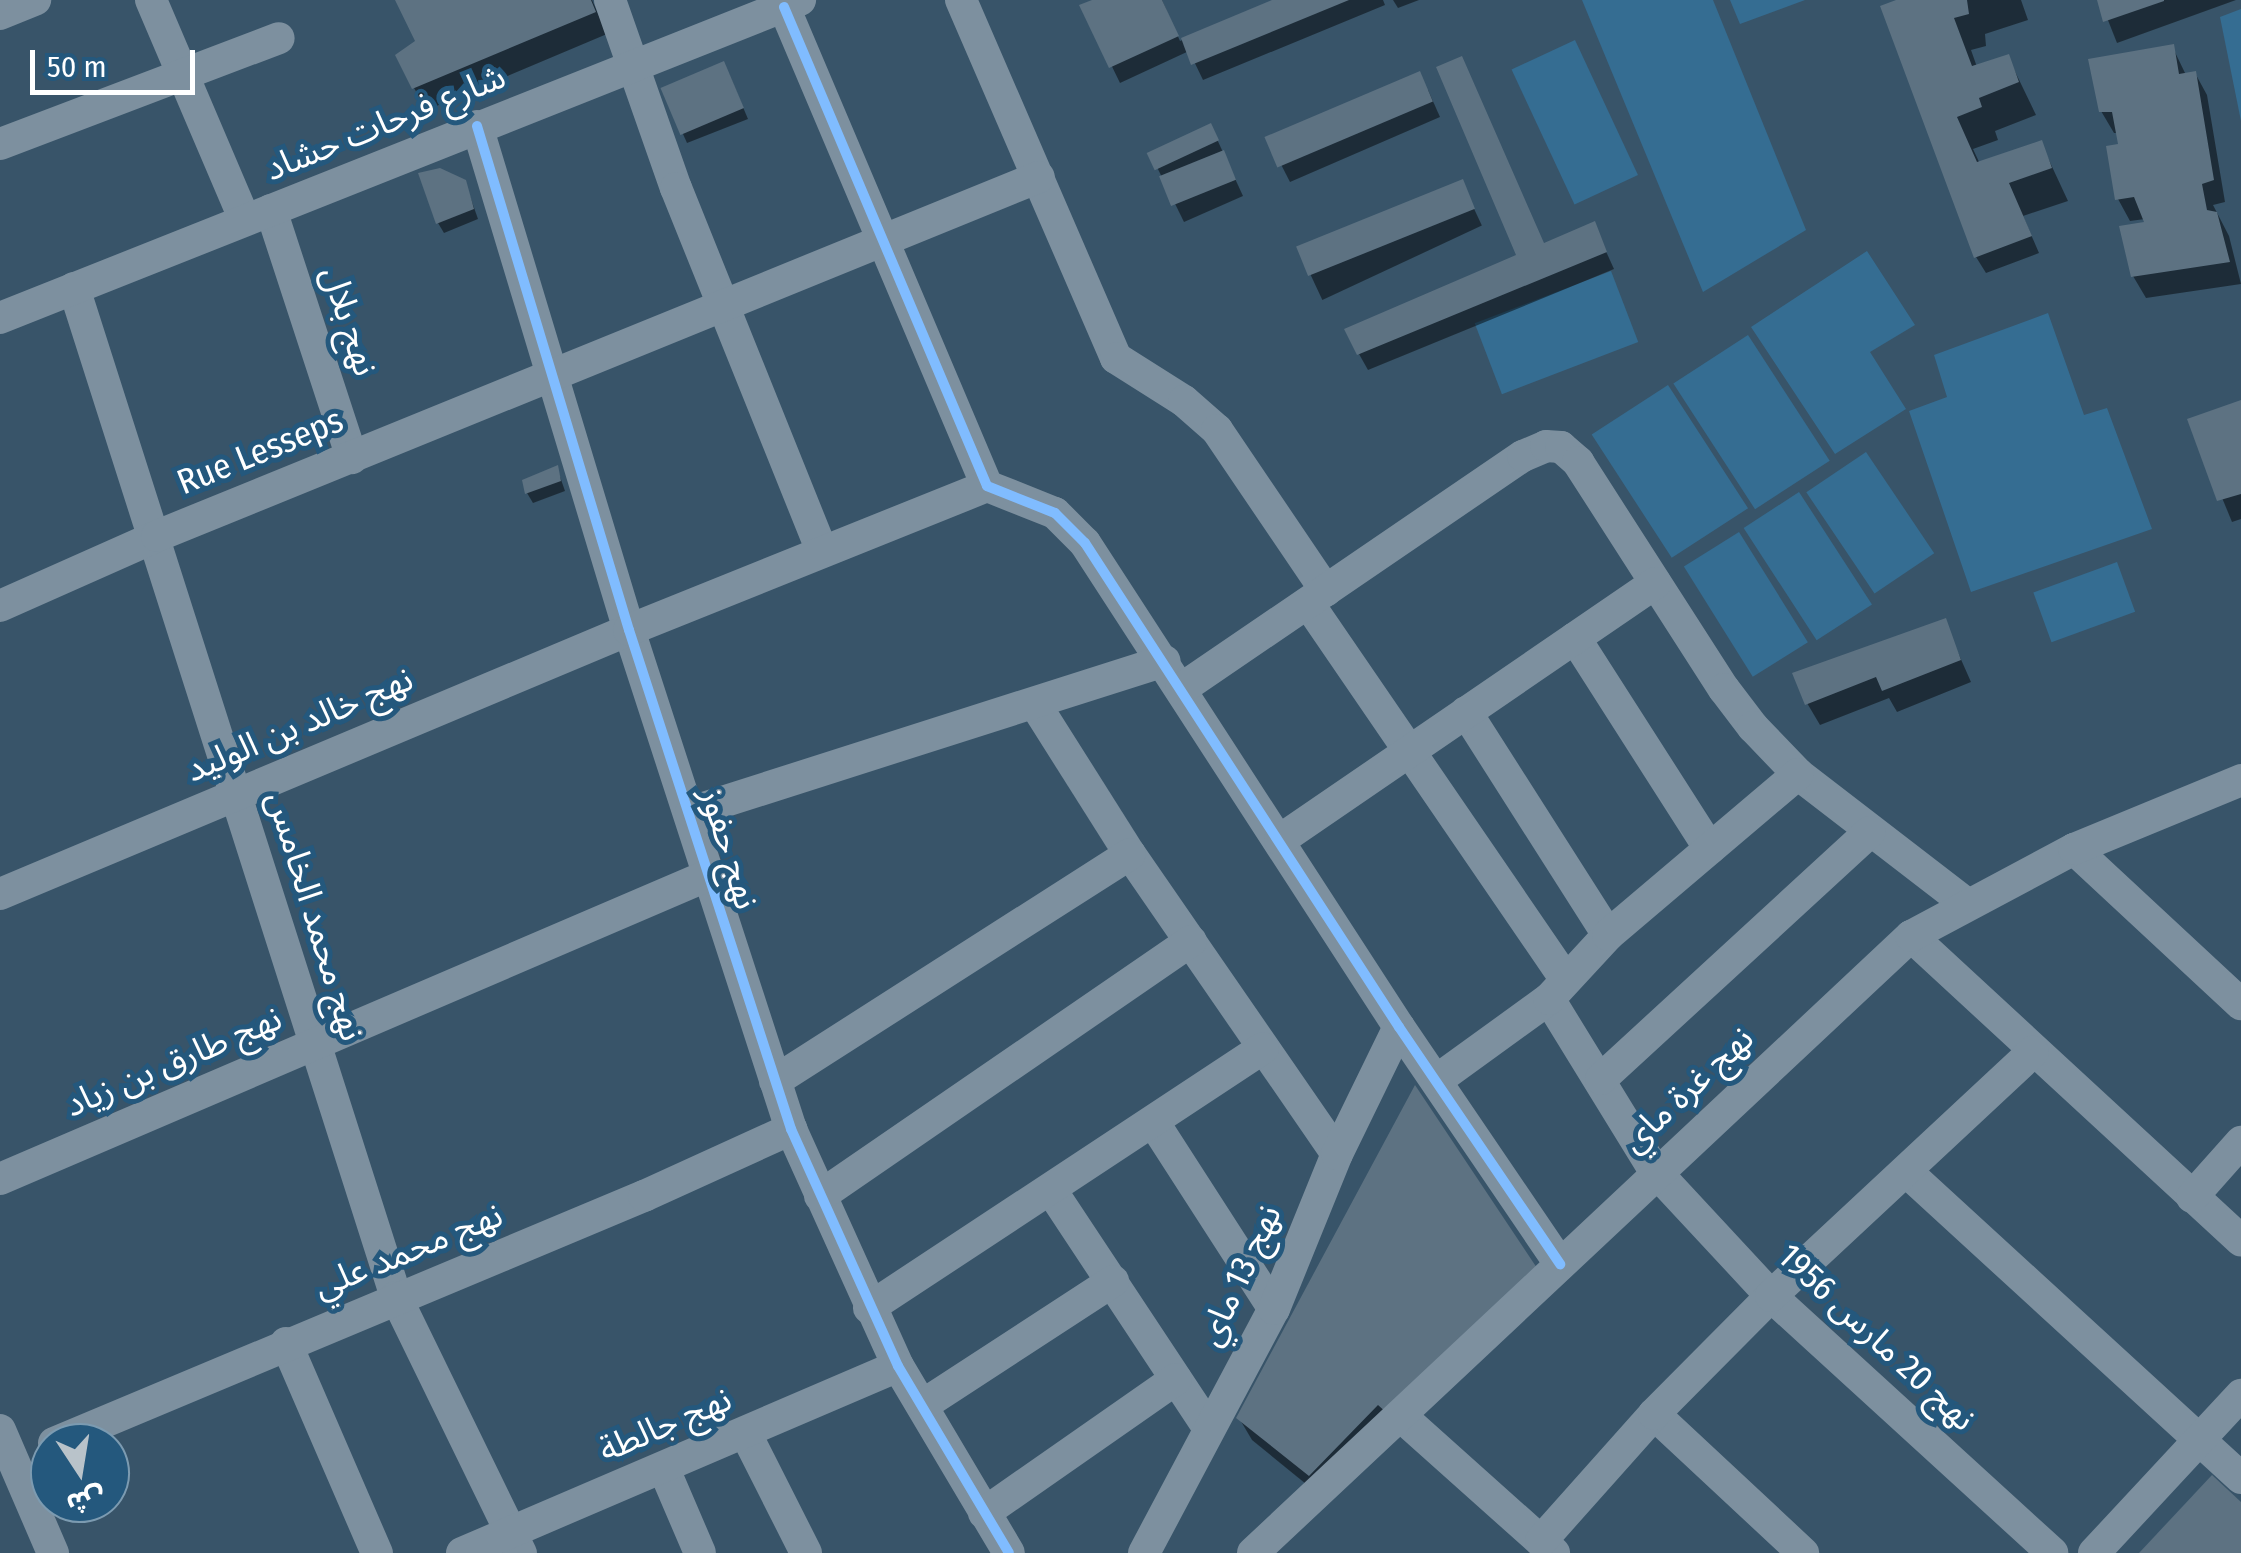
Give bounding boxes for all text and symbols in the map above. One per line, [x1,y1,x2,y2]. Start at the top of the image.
scale bar [35,30,200,92]
text: 50 m [47,49,107,85]
street label: شارع فرحات حشاد [259,55,511,189]
street label: نهج بلال [313,261,387,381]
street label: Rue Lesseps [171,399,349,503]
street label: نهج خالد بن الوليد [179,657,419,791]
street label: نهج حفوز [692,782,768,914]
street label: نهج محمد الخامس [258,786,374,1046]
street label: نهج طارق بن زياد [58,996,288,1126]
street label: نهج غرة ماي [1612,1017,1762,1161]
street label: نهج محمد علي [308,1193,508,1307]
street label: نهج 13 ماي [1188,1198,1290,1352]
street label: نهج 20 مارس 1956 [1769,1235,1985,1439]
street label: نهج جالطة [592,1377,738,1471]
north arrow [30,1423,130,1523]
text: ش [64,1481,108,1521]

